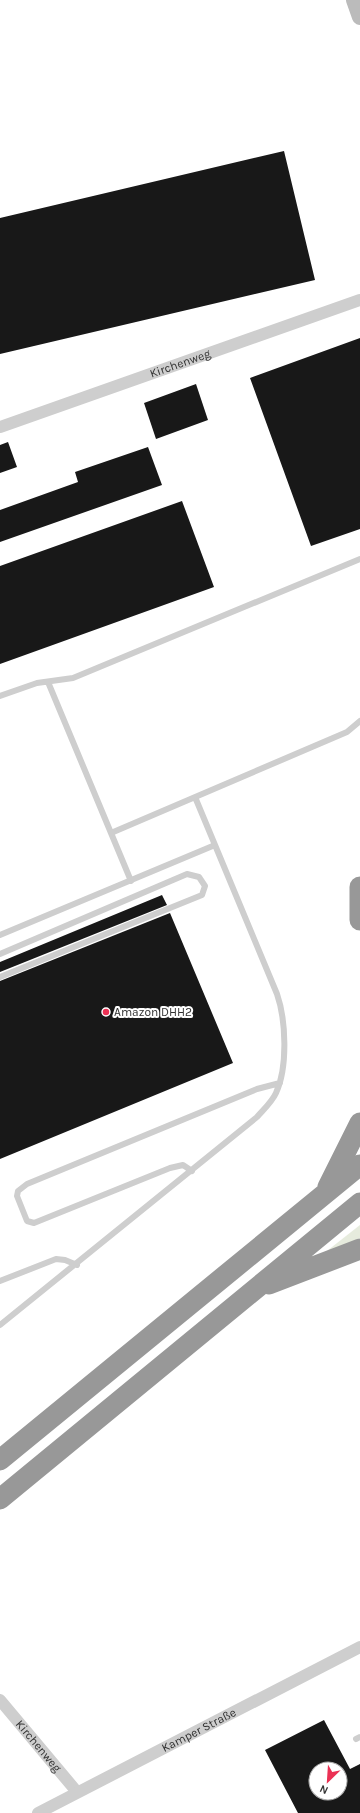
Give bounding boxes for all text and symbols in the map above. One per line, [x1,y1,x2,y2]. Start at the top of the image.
street label: Kirchenweg [148,346,213,381]
place label: Amazon DHH2 [114,1005,192,1019]
marker: Amazon DHH2 [101,1007,111,1017]
street label: Kamper Straße [159,1705,238,1755]
street label: Kirchenweg [13,1717,64,1775]
north arrow [308,1761,348,1801]
text: N [318,1782,330,1797]

